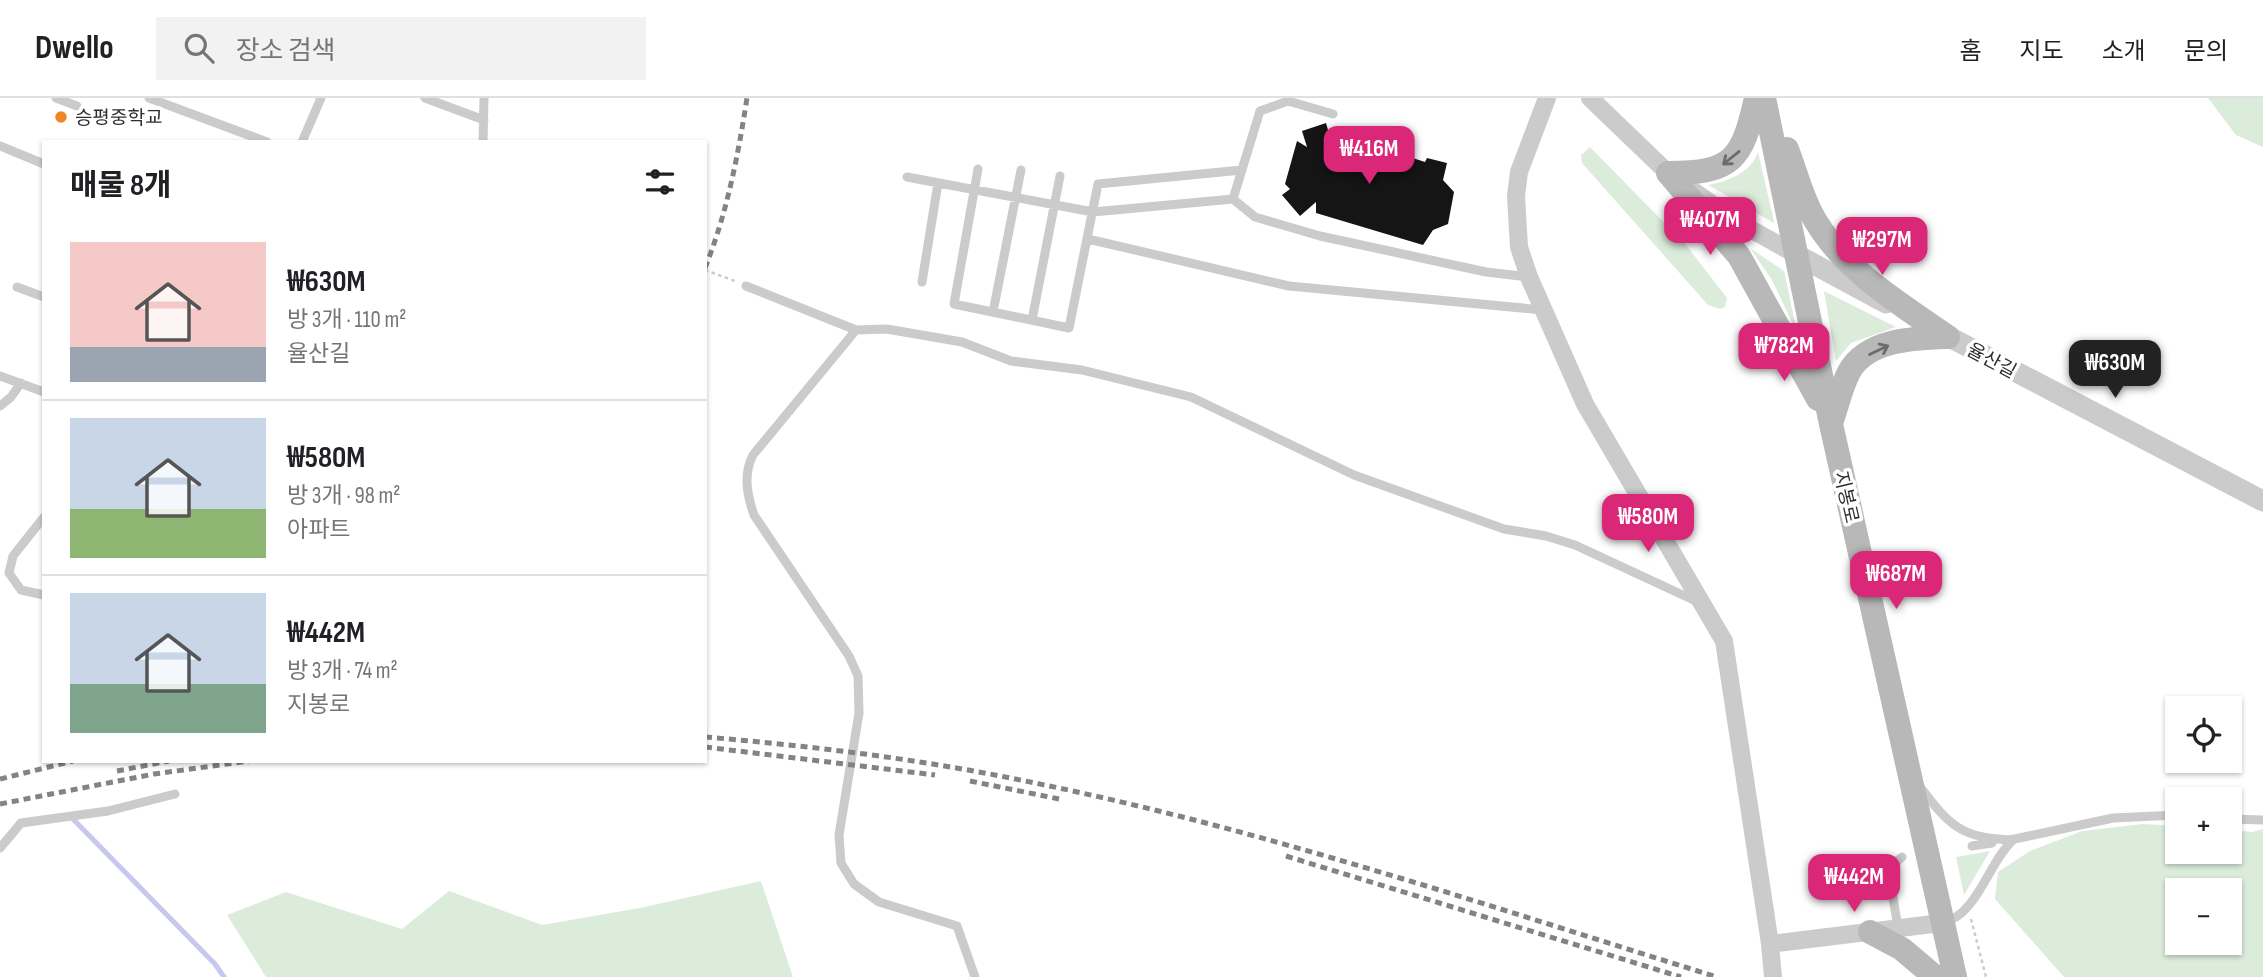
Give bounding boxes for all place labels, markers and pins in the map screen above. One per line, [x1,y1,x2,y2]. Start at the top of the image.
place label: 승평중학교 [75,107,162,130]
marker: 승평중학교 [53,109,69,125]
pin: ₩416M [1320,126,1418,186]
pin: ₩407M [1661,198,1759,257]
pin: ₩297M [1833,218,1931,277]
pin: ₩782M [1735,324,1833,383]
pin: ₩630M [2066,341,2164,400]
pin: ₩580M [1599,494,1697,554]
pin: ₩687M [1847,552,1945,611]
pin: ₩442M [1805,854,1903,914]

